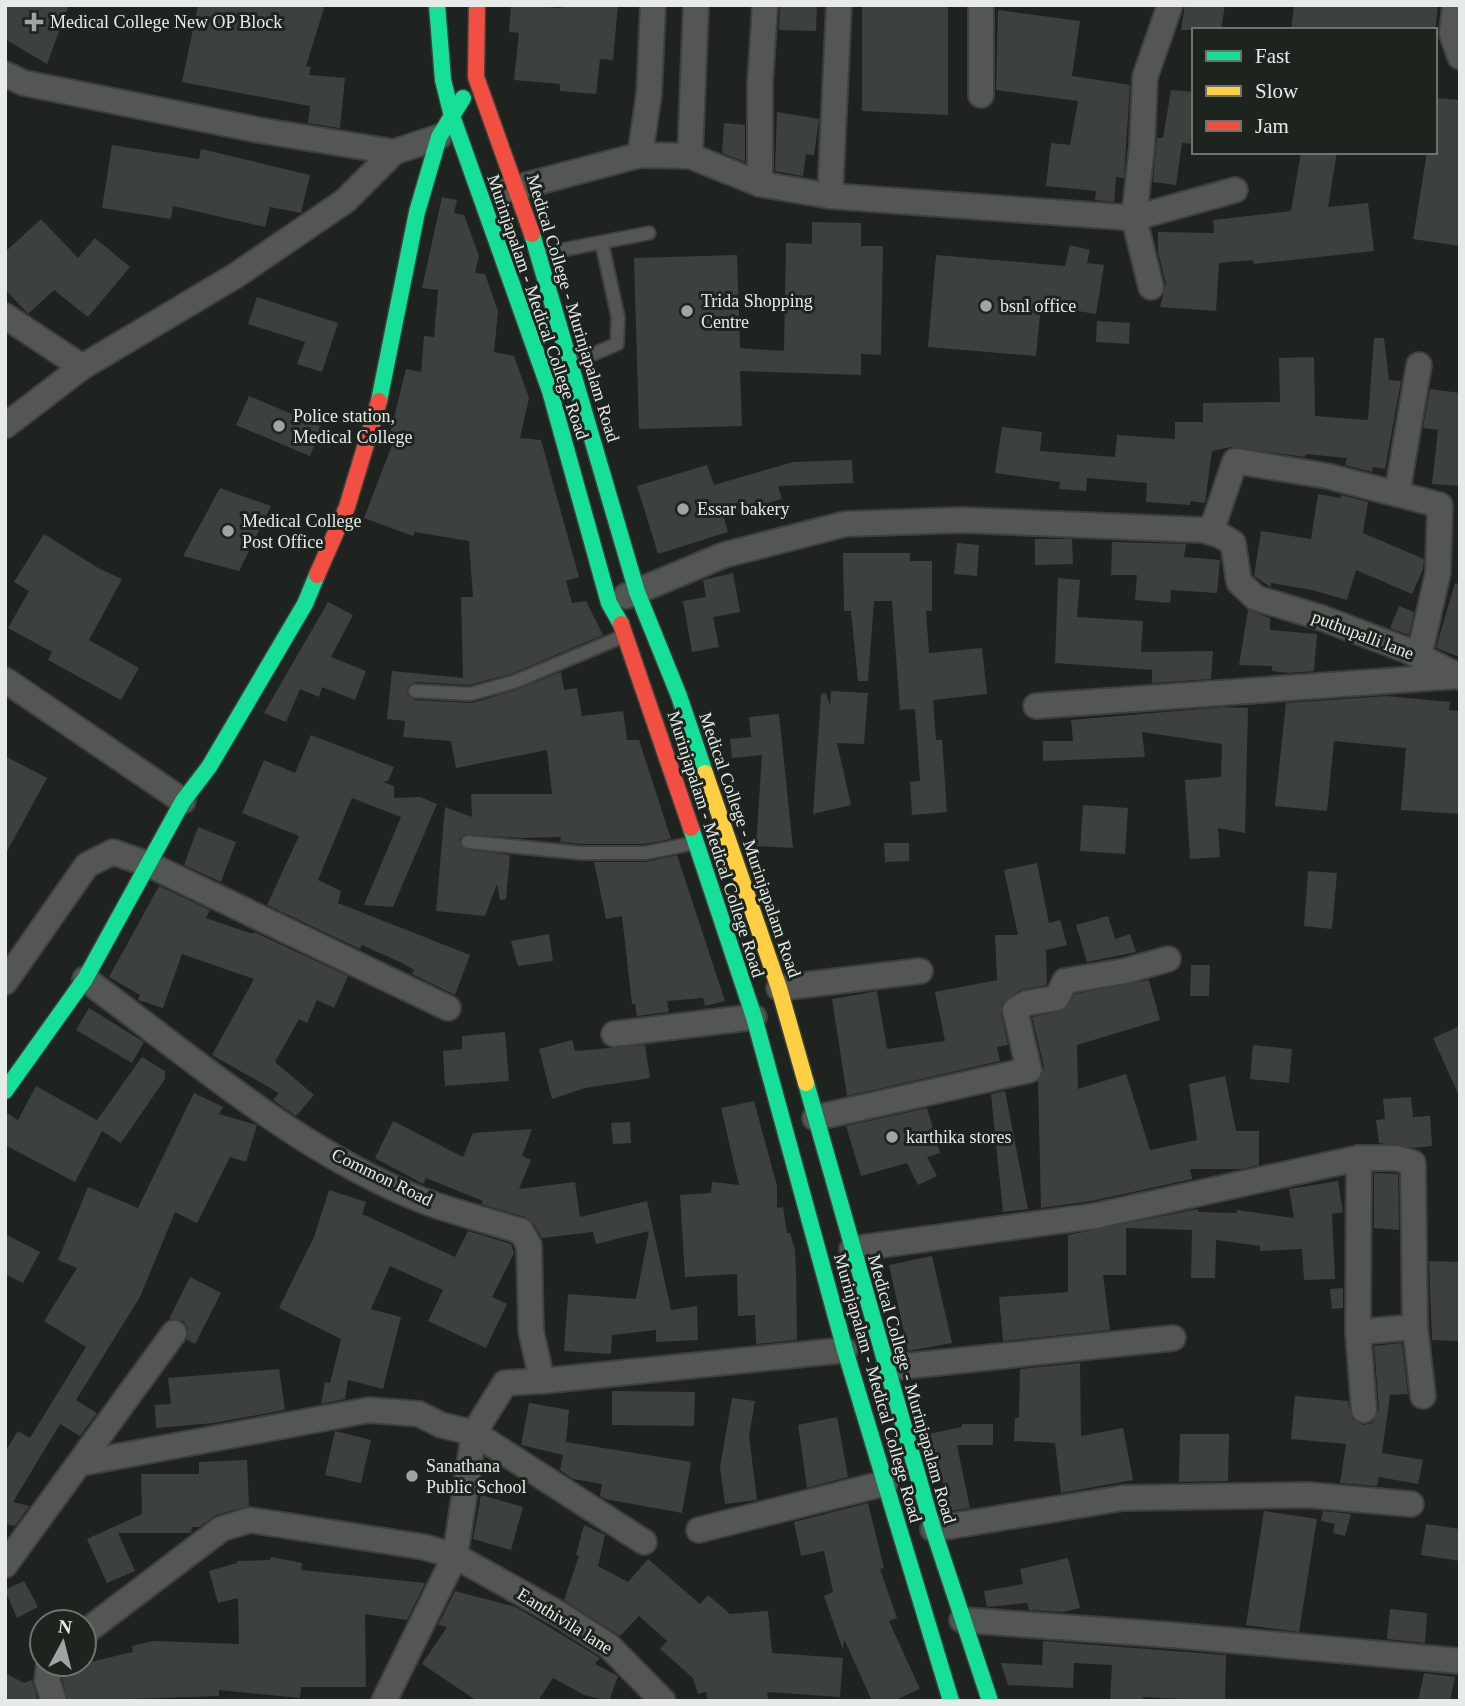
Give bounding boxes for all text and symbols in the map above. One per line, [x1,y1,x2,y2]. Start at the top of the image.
marker: Medical College New OP Block [24,12,44,32]
place label: Medical College New OP Block [50,12,282,32]
legend [1192,28,1437,154]
text: Fast [1255,44,1290,68]
text: Slow [1255,79,1299,103]
text: Jam [1255,114,1289,138]
street label: Murinjapalam - Medical College Road [483,172,593,442]
street label: Medical College - Murinjapalam Road [523,172,623,444]
place label: Trida Shopping Centre [701,291,813,332]
place label: bsnl office [1000,296,1076,316]
marker: bsnl office [978,298,994,314]
marker: Trida Shopping Centre [679,303,695,319]
place label: Police station, Medical College [293,406,412,447]
marker: Police station, Medical College [271,418,287,434]
place label: Essar bakery [697,499,789,519]
marker: Essar bakery [675,501,691,517]
place label: Medical College Post Office [242,511,361,552]
marker: Medical College Post Office [220,523,236,539]
street label: puthupalli lane [1309,606,1417,664]
street label: Murinjapalam - Medical College Road [663,708,769,980]
street label: Medical College - Murinjapalam Road [695,710,805,980]
place label: karthika stores [906,1127,1011,1147]
marker: karthika stores [884,1129,900,1145]
street label: Common Road [328,1144,436,1210]
street label: Murinjapalam - Medical College Road [830,1251,926,1525]
street label: Medical College - Murinjapalam Road [864,1252,960,1526]
place label: Sanathana Public School [426,1456,527,1497]
marker: Sanathana Public School [404,1468,420,1484]
street label: Eanthivila lane [514,1584,616,1658]
north arrow [28,1608,98,1678]
text: N [57,1615,73,1638]

